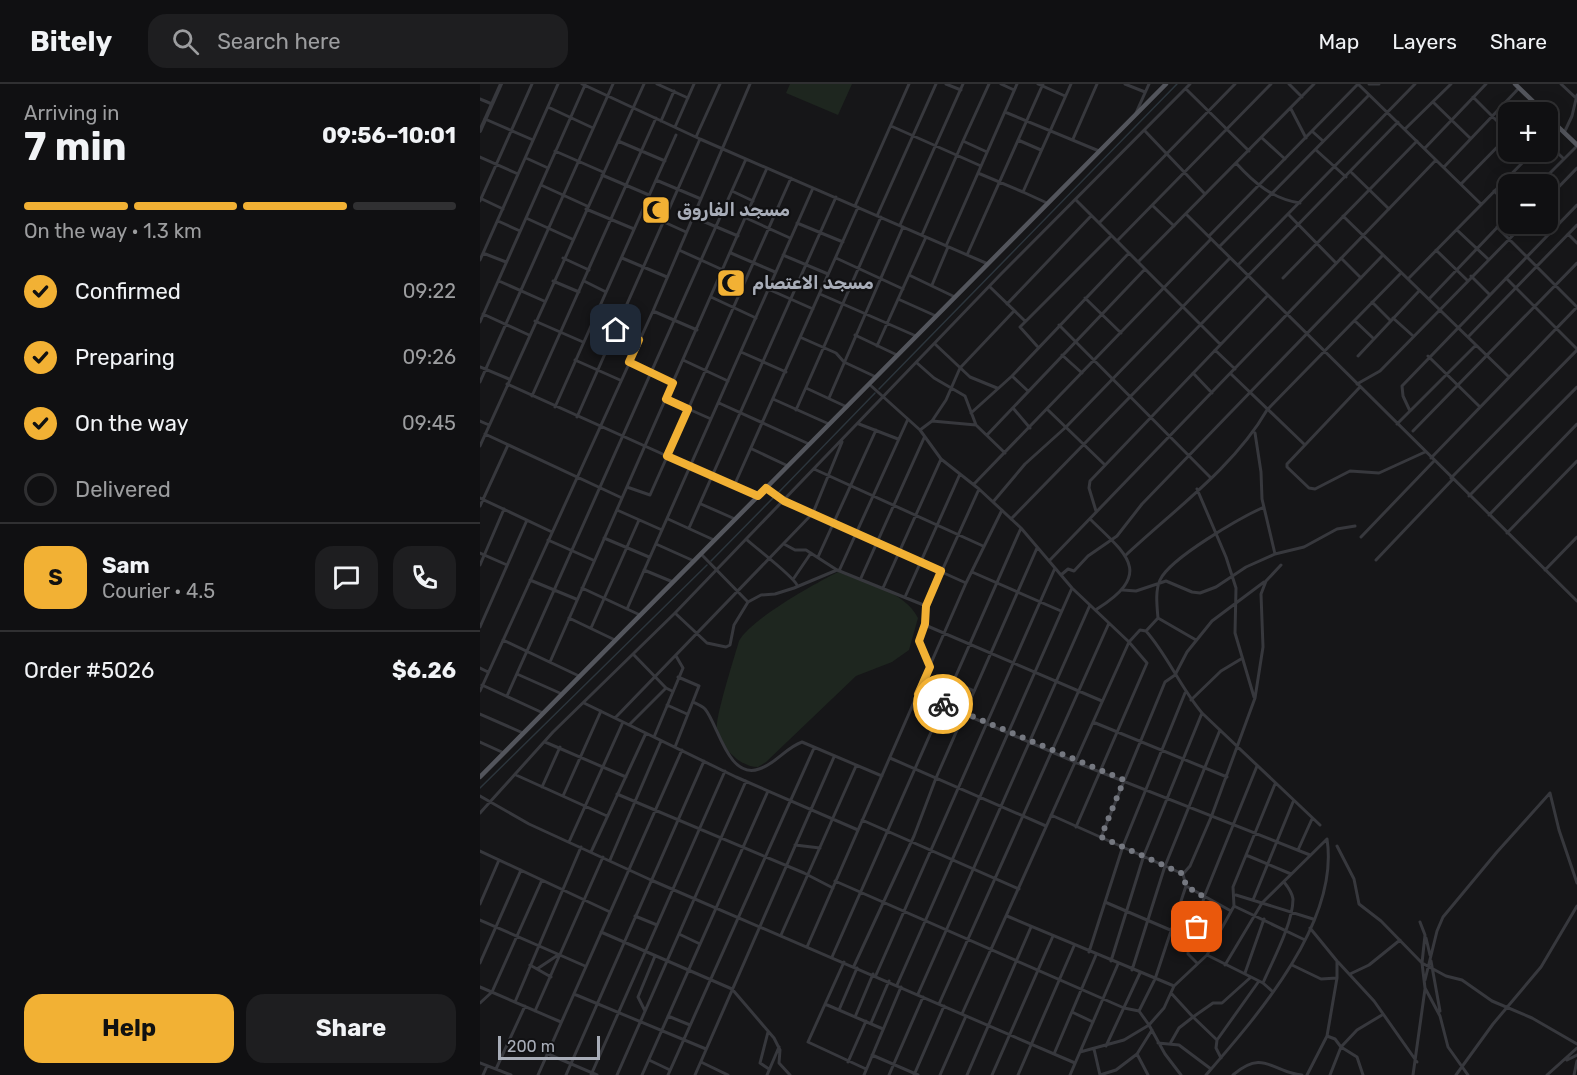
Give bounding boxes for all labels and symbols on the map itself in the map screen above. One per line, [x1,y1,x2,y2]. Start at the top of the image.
mosque icon: مسجد الفاروق [640,194,672,226]
place label: مسجد الفاروق [677,199,790,221]
mosque icon: مسجد الاعتصام [715,267,747,299]
place label: مسجد الاعتصام [752,272,874,295]
pin [590,304,641,355]
courier [913,674,973,734]
pin [1171,901,1222,952]
scale bar [498,1033,600,1060]

